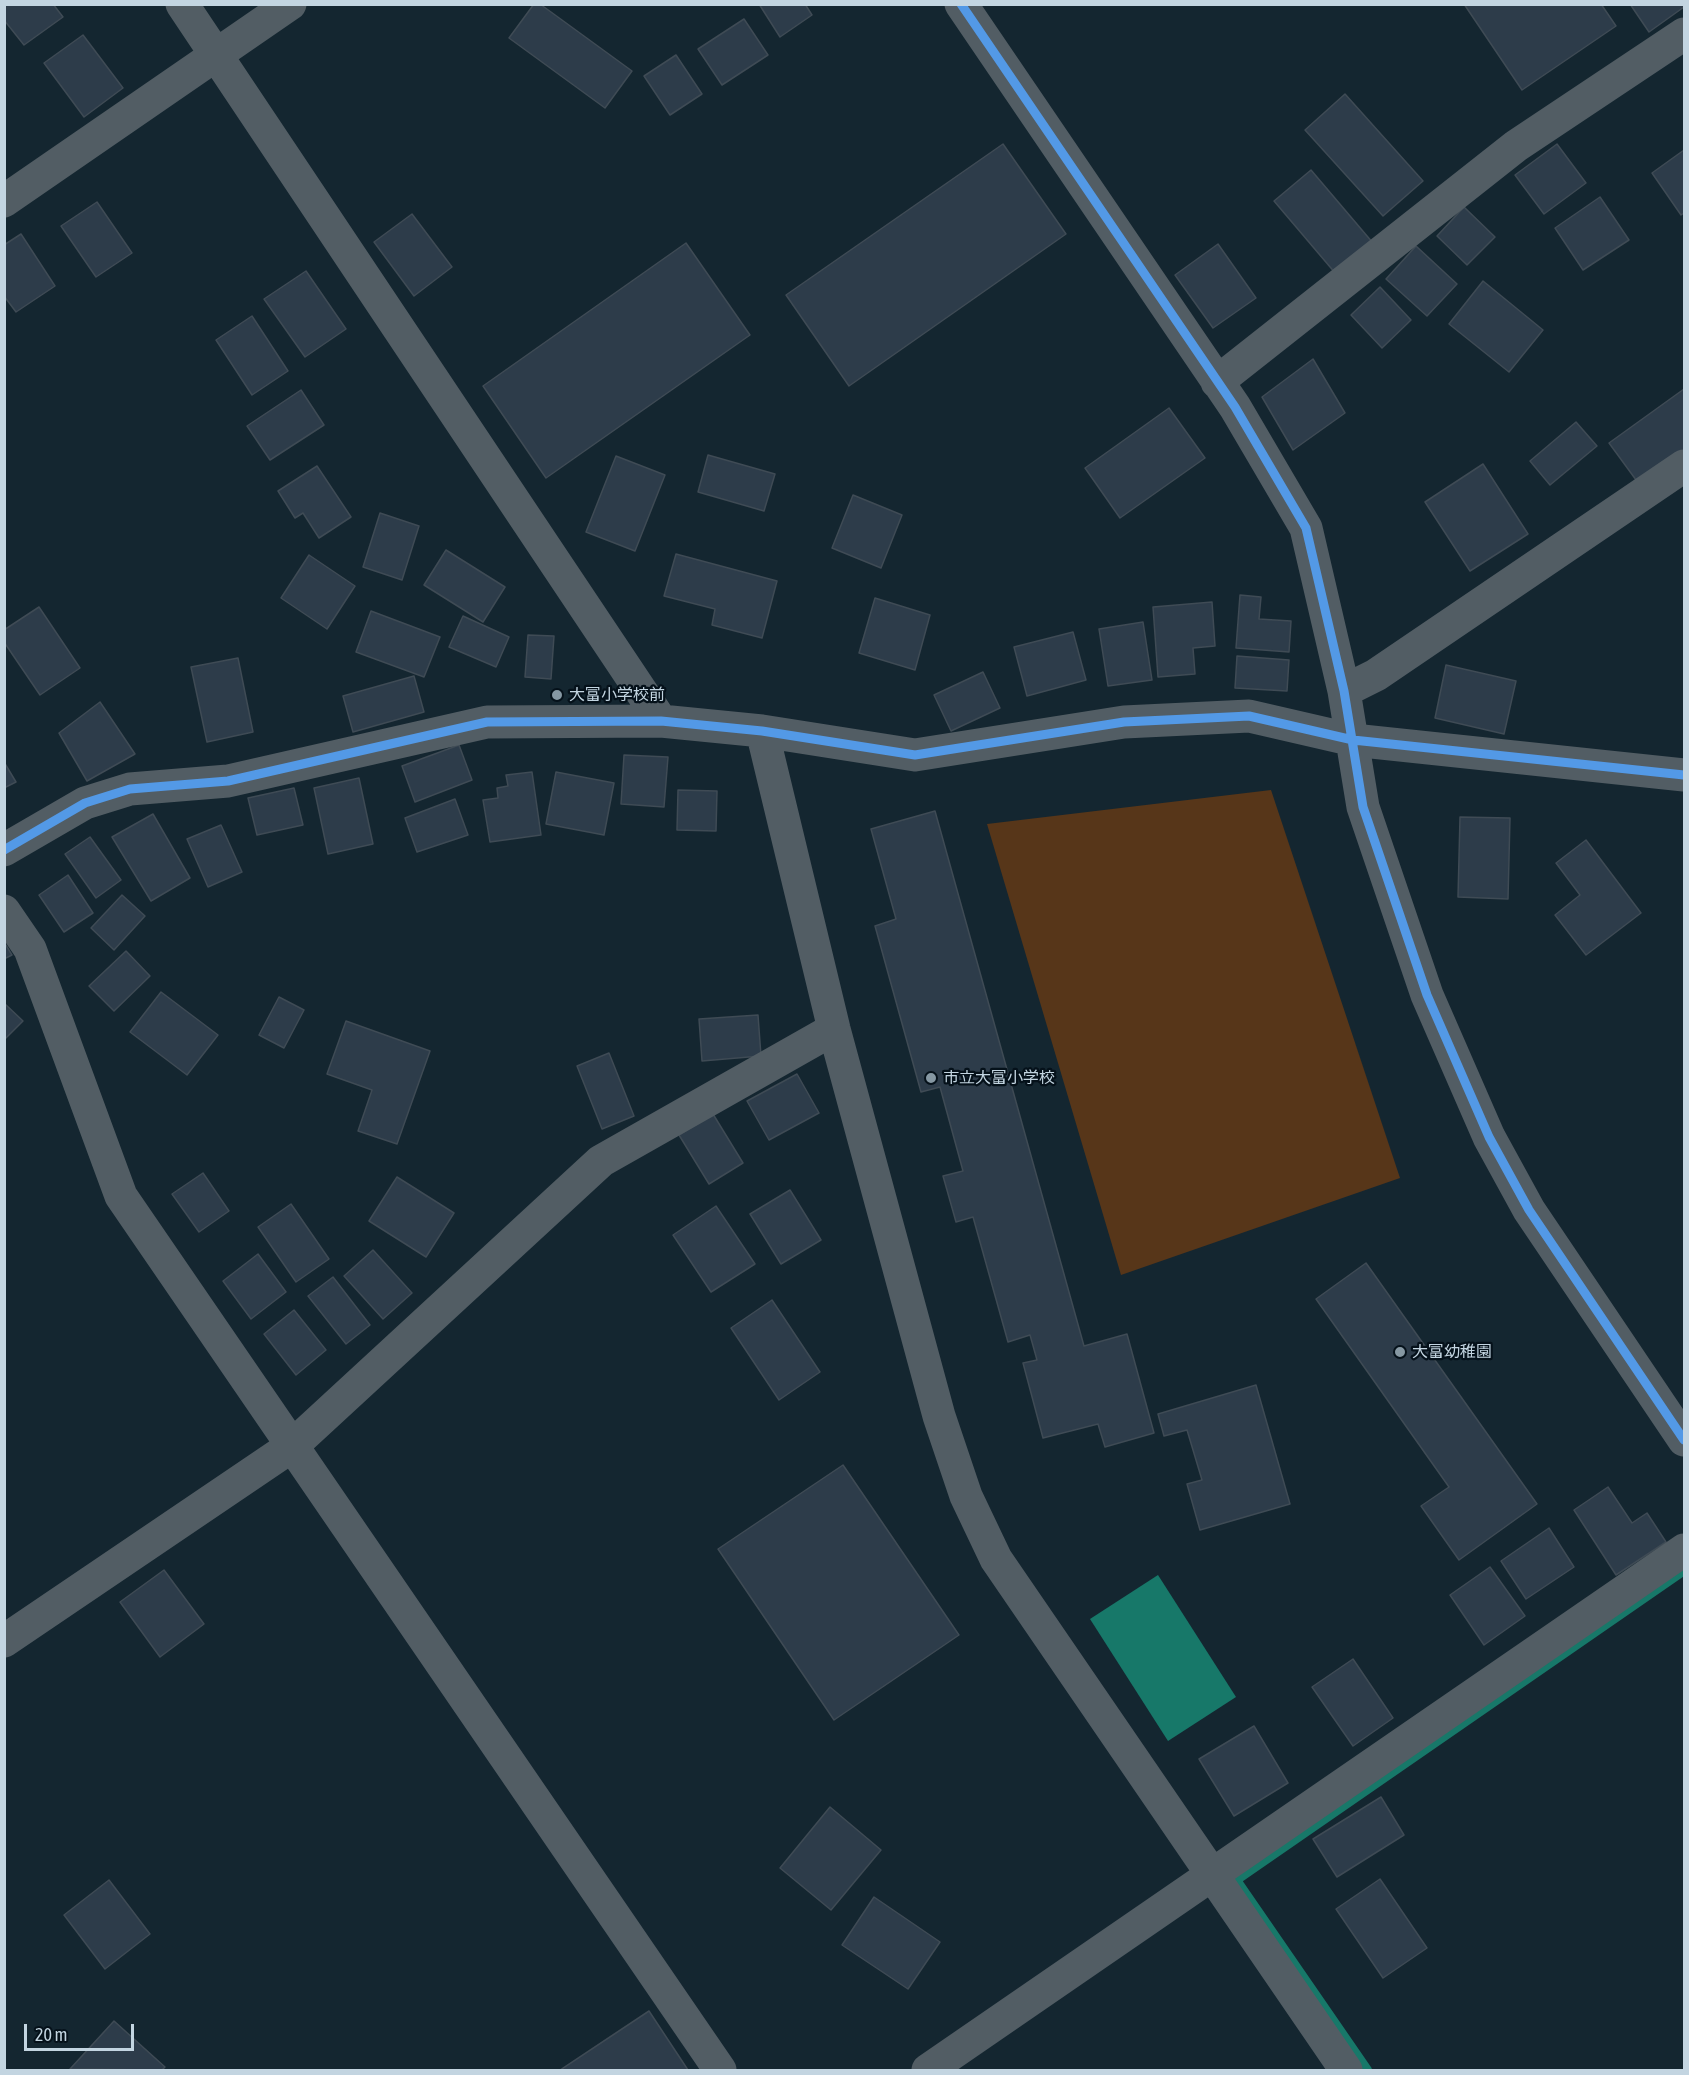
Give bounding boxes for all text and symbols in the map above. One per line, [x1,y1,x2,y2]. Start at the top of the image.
place label: 大富小学校前 [569,685,665,705]
marker: 大富小学校前 [550,688,564,702]
place label: 市立大富小学校 [943,1068,1055,1088]
marker: 市立大富小学校 [924,1071,938,1085]
place label: 大富幼稚園 [1412,1342,1492,1362]
marker: 大富幼稚園 [1393,1345,1407,1359]
scale bar [27,2012,136,2050]
text: 20 m [35,2024,67,2045]

